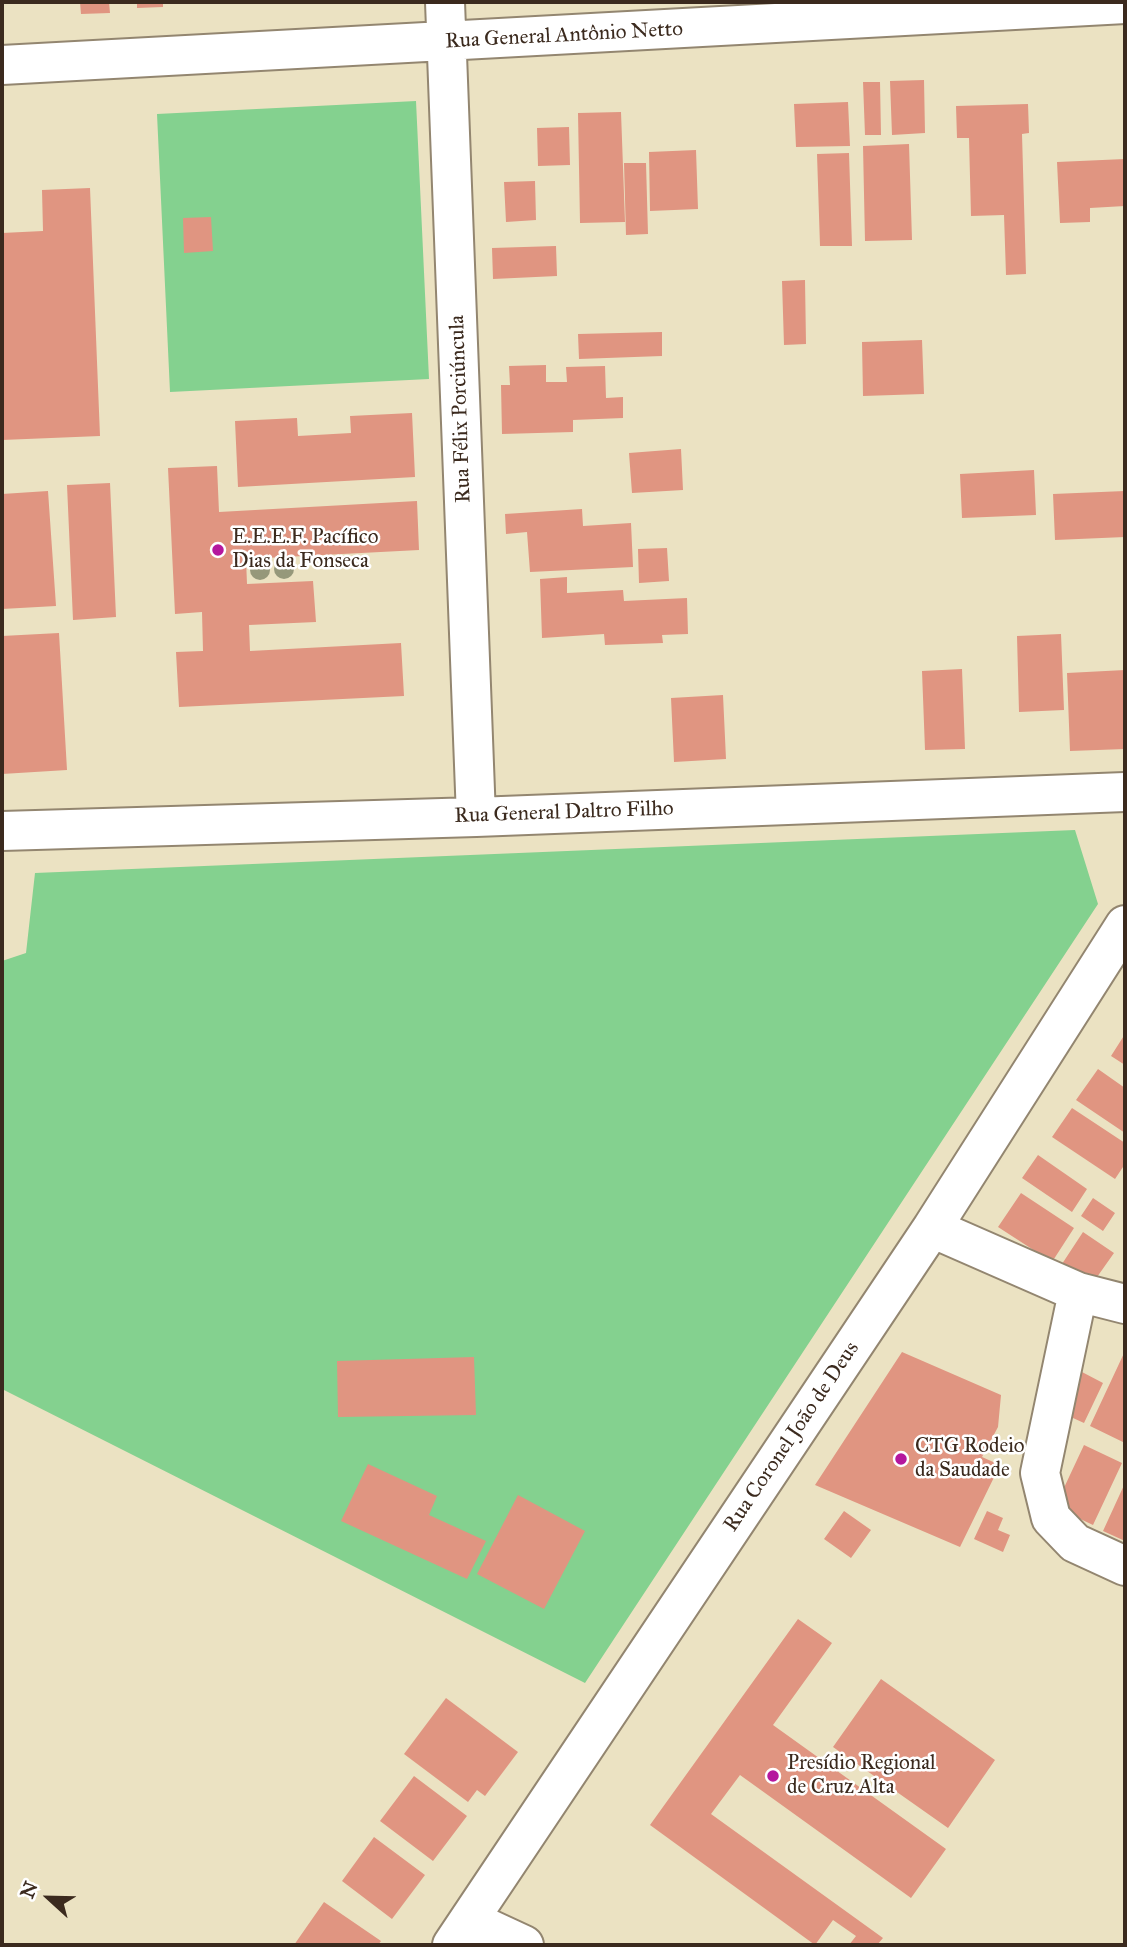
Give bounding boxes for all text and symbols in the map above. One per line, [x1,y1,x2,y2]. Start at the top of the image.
street label: Rua General Antônio Netto [444,17,684,55]
street label: Rua Félix Porciúncula [445,315,477,503]
place label: E.E.E.F. Pacífico Dias da Fonseca [232,525,378,575]
marker: E.E.E.F. Pacífico Dias da Fonseca [210,542,226,558]
street label: Rua General Daltro Filho [454,797,674,829]
street label: Rua Coronel João de Deus [719,1337,865,1537]
place label: CTG Rodeio da Saudade [915,1434,1025,1484]
marker: CTG Rodeio da Saudade [893,1451,909,1467]
place label: Presídio Regional de Cruz Alta [787,1751,936,1801]
marker: Presídio Regional de Cruz Alta [765,1768,781,1784]
north arrow [14,1863,84,1933]
text: N [15,1878,43,1902]

